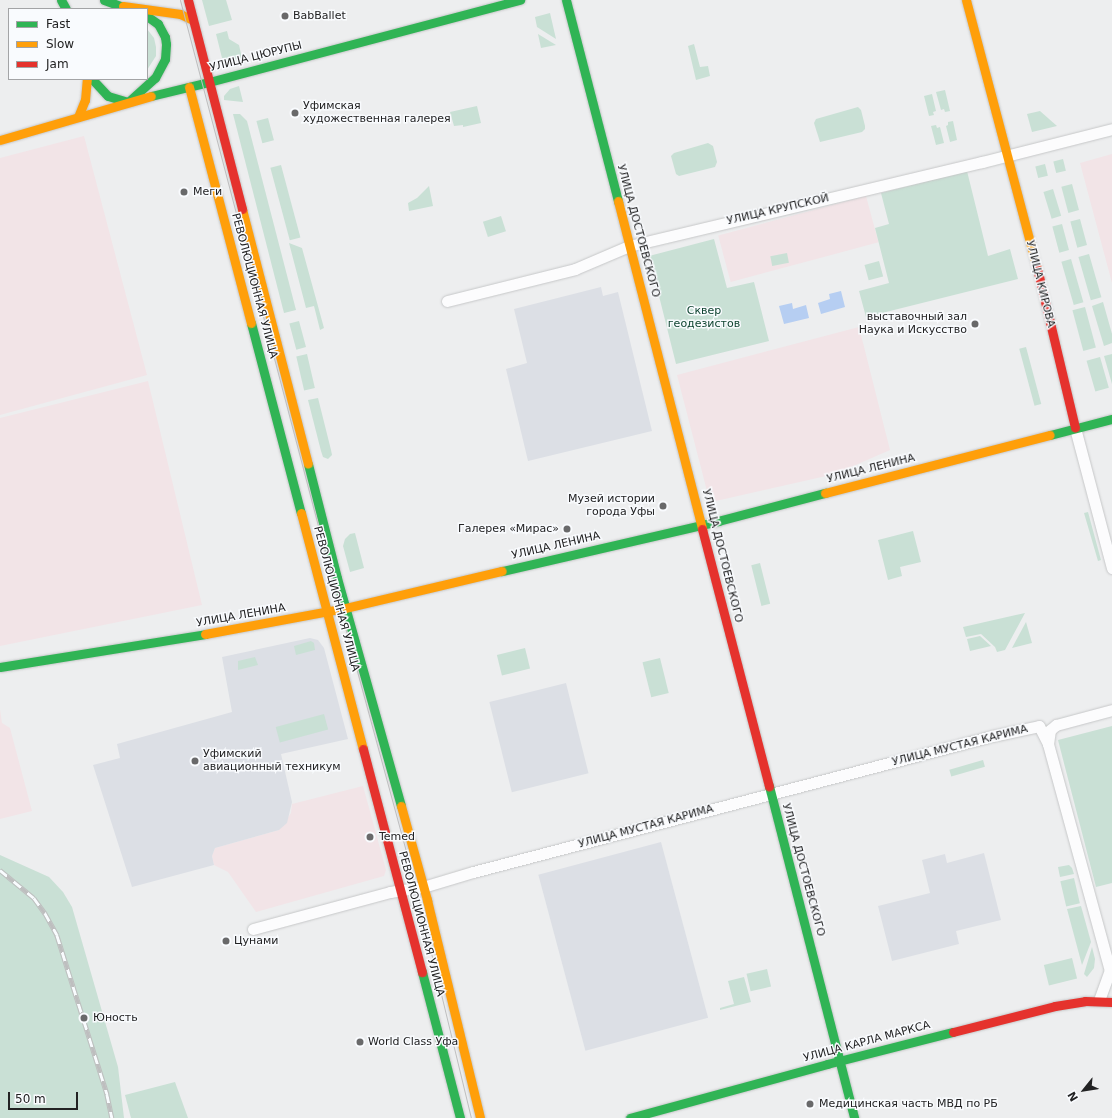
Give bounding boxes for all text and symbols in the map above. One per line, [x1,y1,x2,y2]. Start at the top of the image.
legend [8,8,148,80]
place label: BabBallet [293,9,346,23]
marker: BabBallet [280,11,290,21]
text: Fast [46,17,70,31]
text: Slow [46,37,74,51]
street label: УЛИЦА ЦЮРУПЫ [209,39,303,75]
text: Jam [46,57,69,71]
place label: Уфимская художественная галерея [303,100,451,126]
marker: Уфимская художественная галерея [290,108,300,118]
street label: УЛИЦА ДОСТОЕВСКОГО [614,163,662,299]
place label: Меги [193,185,222,199]
marker: Меги [178,186,190,198]
street label: УЛИЦА КРУПСКОЙ [726,192,830,228]
street label: РЕВОЛЮЦИОННАЯ УЛИЦА [228,212,280,360]
street label: УЛИЦА КИРОВА [1023,239,1057,329]
park label: Сквер геодезистов [668,305,740,331]
place label: выставочный зал Наука и Искусство [859,311,967,337]
marker: выставочный зал Наука и Искусство [970,319,980,329]
street label: УЛИЦА ЛЕНИНА [826,452,916,486]
street label: УЛИЦА ДОСТОЕВСКОГО [699,488,745,624]
place label: Музей истории города Уфы [568,493,655,519]
marker: Музей истории города Уфы [658,501,668,511]
place label: Галерея «Мирас» [458,522,559,536]
marker: Галерея «Мирас» [562,524,572,534]
street label: РЕВОЛЮЦИОННАЯ УЛИЦА [310,525,362,673]
street label: УЛИЦА ЛЕНИНА [511,529,601,563]
street label: УЛИЦА ЛЕНИНА [195,602,287,630]
street label: УЛИЦА МУСТАЯ КАРИМА [891,723,1029,769]
place label: Уфимский авиационный техникум [203,748,341,774]
marker: Уфимский авиационный техникум [190,756,200,766]
street label: УЛИЦА ДОСТОЕВСКОГО [779,802,827,938]
street label: УЛИЦА МУСТАЯ КАРИМА [577,803,715,851]
place label: Temed [379,830,415,844]
marker: Temed [364,831,376,843]
street label: РЕВОЛЮЦИОННАЯ УЛИЦА [395,850,447,998]
place label: Цунами [234,934,278,948]
marker: Цунами [221,936,231,946]
place label: Юность [93,1011,138,1025]
marker: Юность [78,1012,90,1024]
street label: УЛИЦА КАРЛА МАРКСА [802,1019,932,1065]
place label: World Class Уфа [368,1035,458,1049]
marker: World Class Уфа [355,1037,365,1047]
north arrow [1064,1070,1104,1110]
scale bar [10,1084,80,1110]
text: N [1065,1089,1081,1103]
text: 50 m [15,1092,46,1106]
place label: Медицинская часть МВД по РБ [819,1097,998,1111]
marker: Медицинская часть МВД по РБ [804,1098,816,1110]

